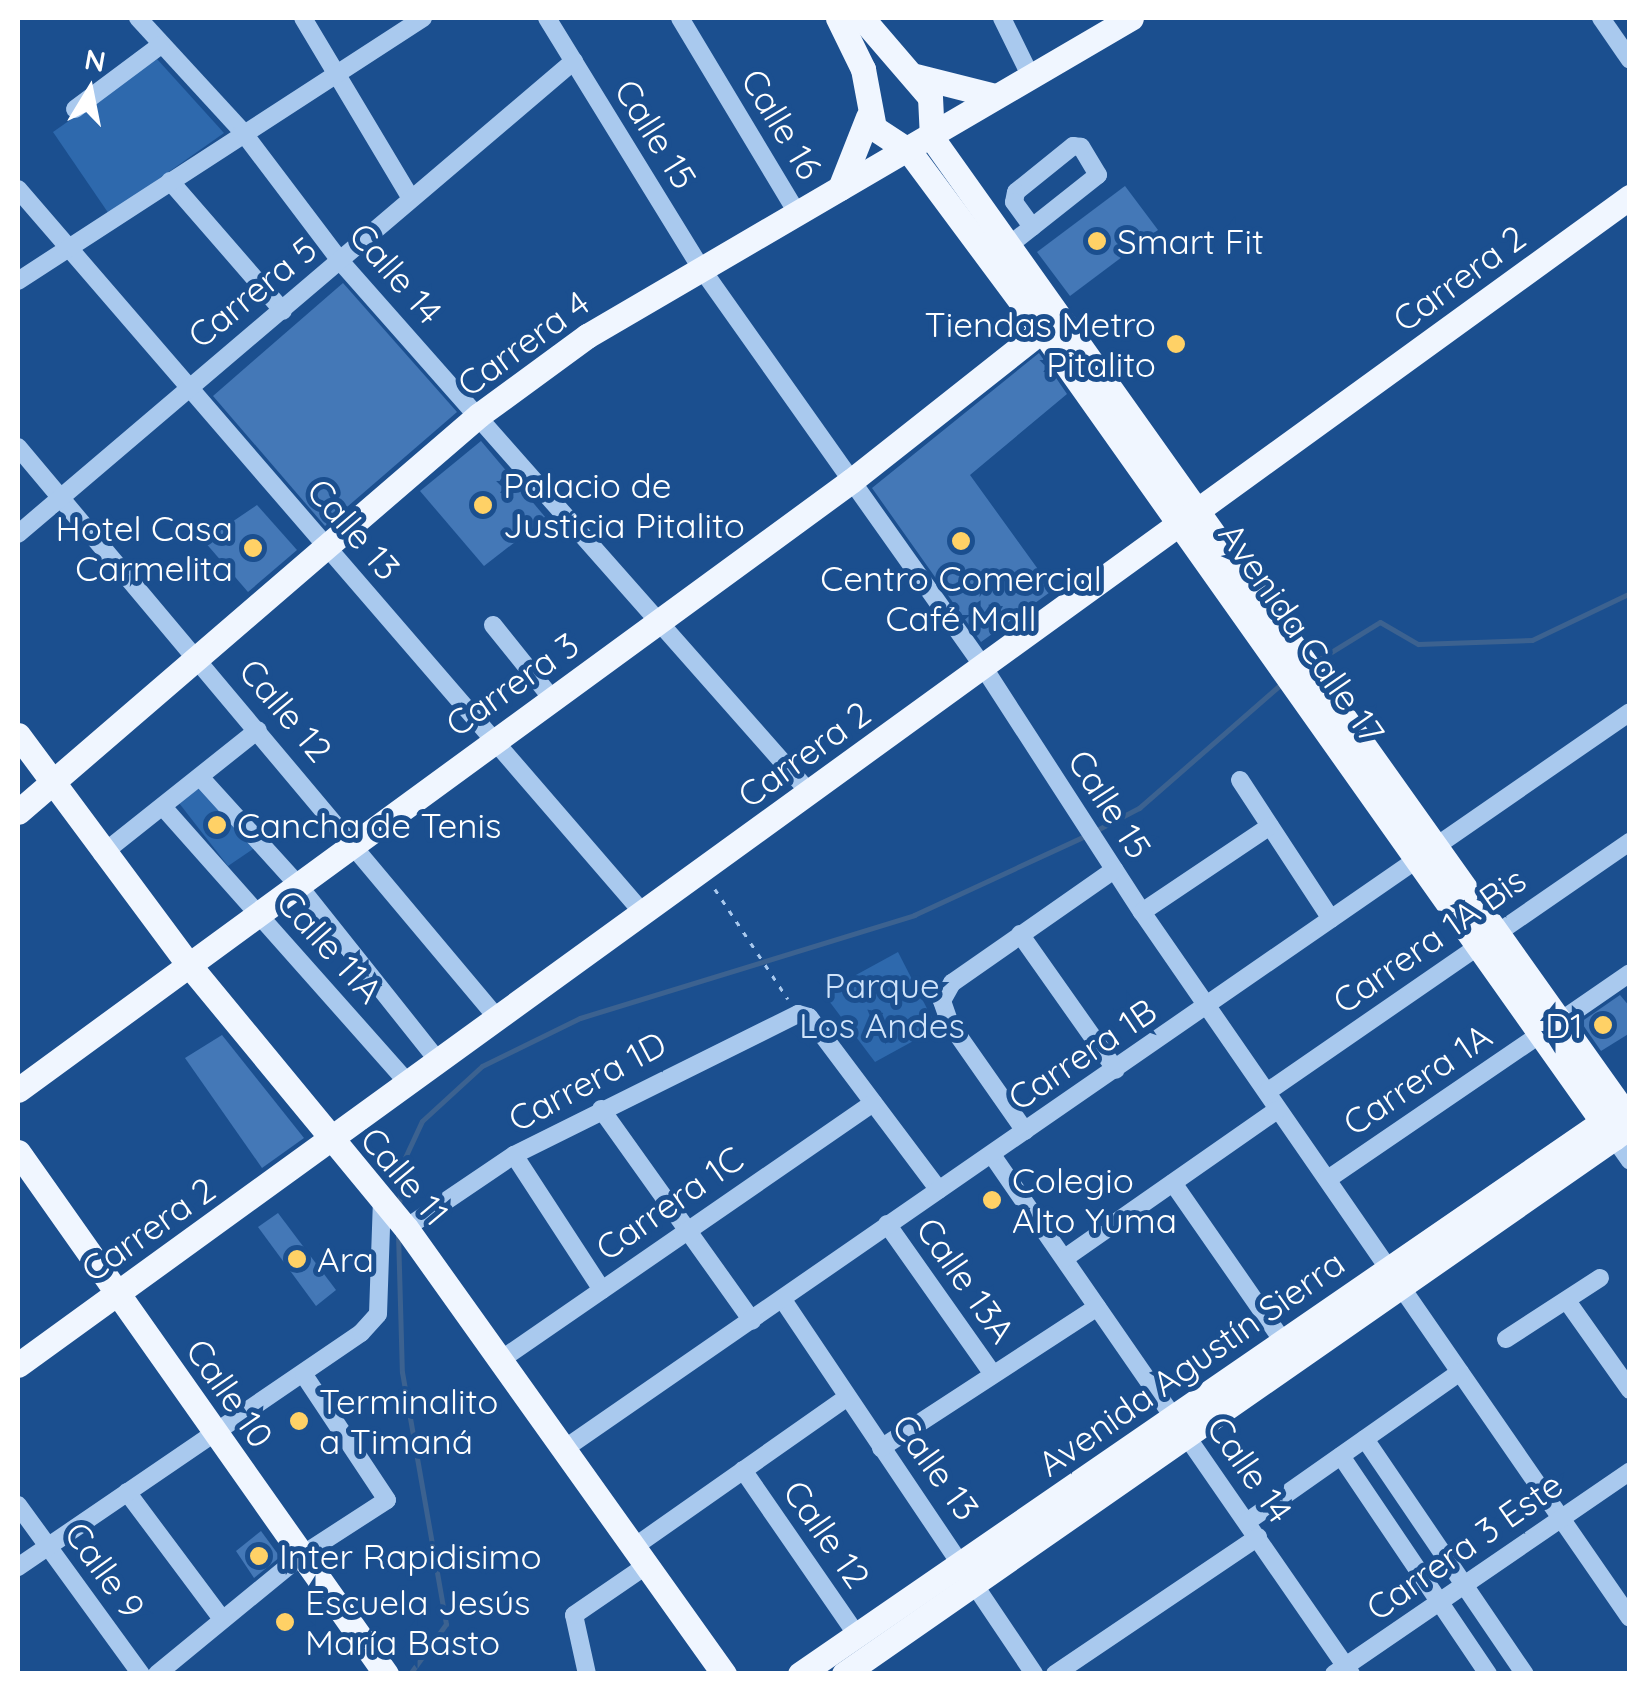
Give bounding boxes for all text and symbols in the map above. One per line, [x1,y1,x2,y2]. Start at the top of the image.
north arrow [40,40,140,140]
text: N [82,41,108,79]
street label: Calle 16 [733,61,831,187]
street label: Calle 15 [606,71,706,197]
street label: Calle 14 [341,214,451,332]
street label: Carrera 2 [1385,216,1533,340]
place label: Smart Fit [1117,220,1264,262]
street label: Carrera 5 [179,228,325,356]
marker: Smart Fit [1086,230,1108,252]
street label: Carrera 4 [449,281,597,405]
place label: Tiendas Metro Pitalito [925,303,1156,385]
marker: Tiendas Metro Pitalito [1165,333,1187,355]
place label: Palacio de Justicia Pitalito [503,464,745,546]
street label: Calle 13 [299,470,409,588]
marker: Palacio de Justicia Pitalito [472,494,494,516]
place label: Hotel Casa Carmelita [56,507,233,589]
street label: Avenida Calle 17 [1210,515,1394,751]
marker: Centro Comercial Café Mall [950,530,972,552]
marker: Hotel Casa Carmelita [242,537,264,559]
place label: Centro Comercial Café Mall [820,557,1102,639]
street label: Carrera 3 [438,623,586,745]
street label: Calle 12 [231,650,341,770]
street label: Carrera 2 [730,692,878,816]
street label: Calle 15 [1059,742,1161,866]
place label: Cancha de Tenis [237,804,501,846]
marker: Cancha de Tenis [206,814,228,836]
street label: Carrera 1A Bis [1325,858,1533,1022]
street label: Calle 11A [268,881,392,1011]
park label: Parque Los Andes [799,964,965,1046]
street label: Carrera 1B [1000,989,1164,1119]
place label: D1 [1545,1004,1583,1046]
street label: Carrera 1A [1335,1014,1499,1144]
marker: D1 [1592,1014,1614,1036]
street label: Carrera 1D [501,1022,673,1140]
street label: Calle 11 [352,1118,458,1234]
street label: Carrera 1C [587,1137,751,1269]
place label: Colegio Alto Yuma [1012,1159,1177,1241]
street label: Carrera 2 [73,1168,223,1290]
marker: Colegio Alto Yuma [981,1189,1003,1211]
street label: Calle 13A [908,1209,1024,1351]
place label: Ara [317,1238,374,1280]
street label: Avenida Agustín Sierra [1030,1241,1352,1485]
marker: Ara [286,1248,308,1270]
street label: Calle 10 [178,1331,282,1455]
place label: Terminalito a Timaná [319,1380,498,1462]
street label: Calle 13 [884,1406,988,1528]
street label: Calle 14 [1198,1408,1302,1530]
marker: Terminalito a Timaná [288,1410,310,1432]
street label: Carrera 3 Este [1358,1463,1570,1629]
street label: Calle 12 [775,1472,879,1596]
street label: Calle 9 [56,1514,154,1626]
place label: Inter Rapidisimo [279,1535,542,1577]
marker: Inter Rapidisimo [248,1545,270,1567]
place label: Escuela Jesús María Basto [305,1581,530,1663]
marker: Escuela Jesús María Basto [274,1611,296,1633]

